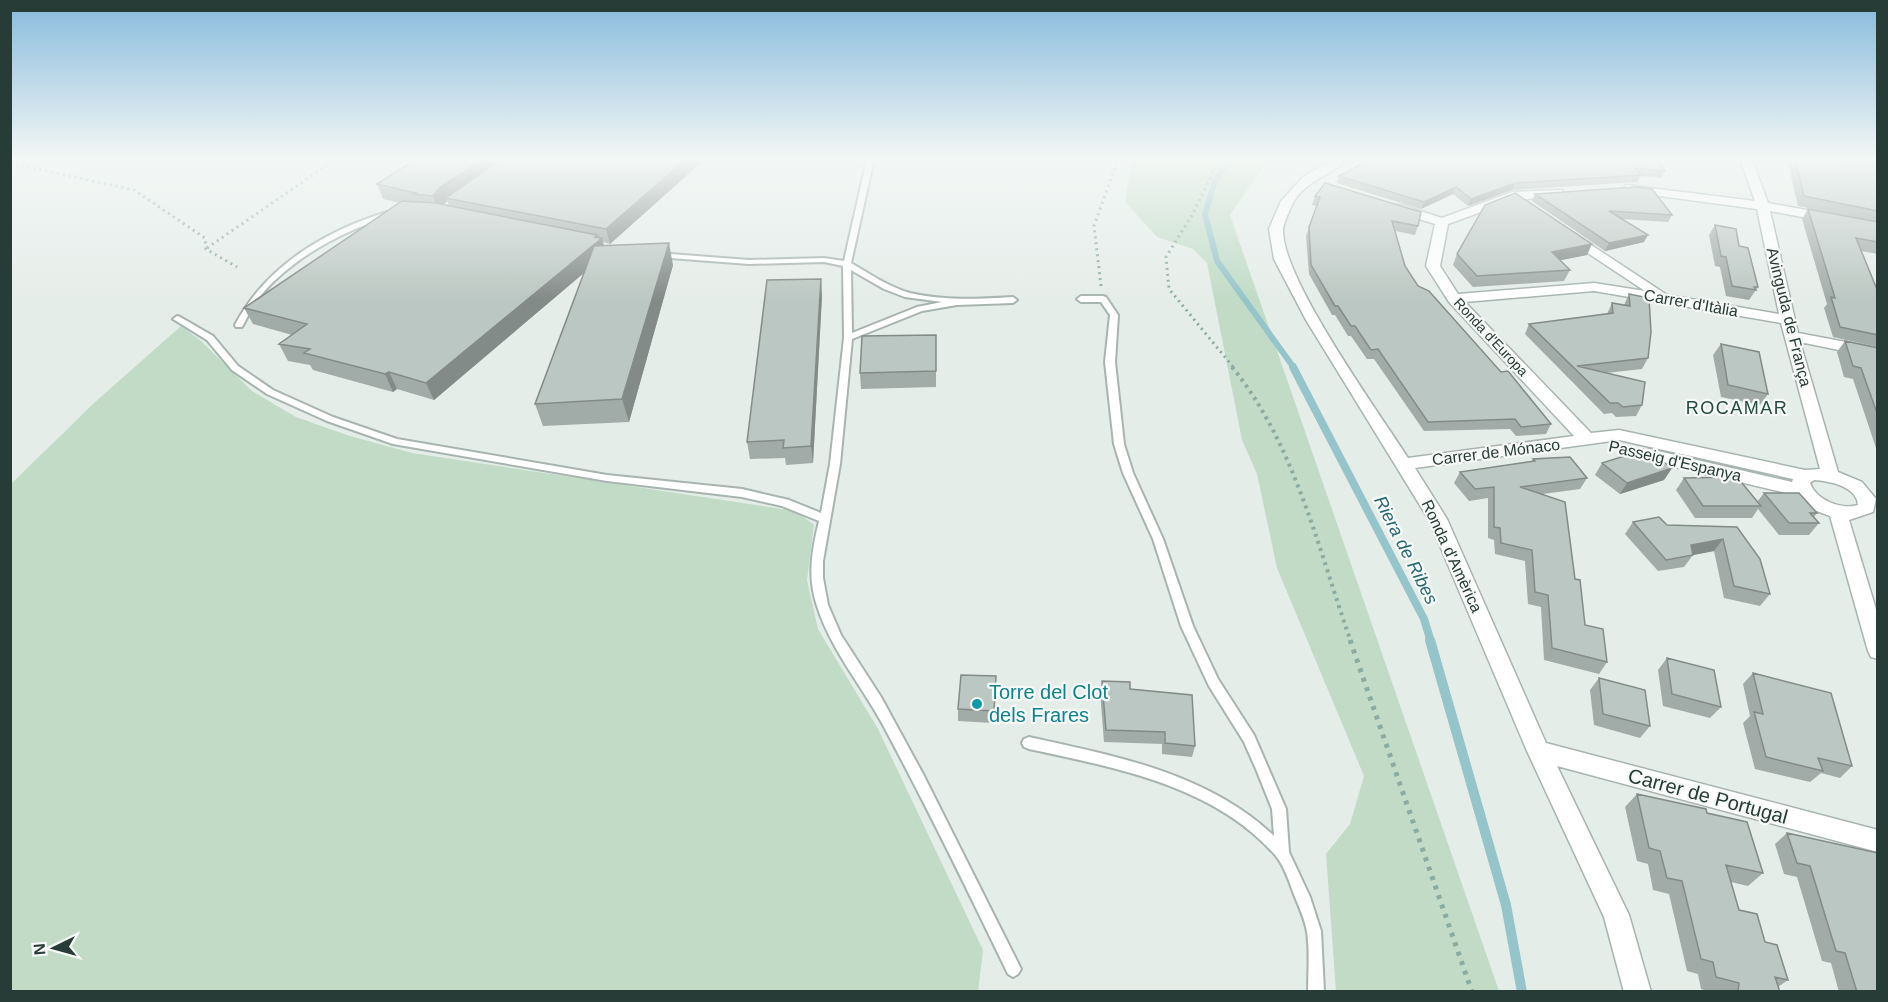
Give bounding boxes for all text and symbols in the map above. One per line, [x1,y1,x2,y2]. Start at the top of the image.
street label: Avinguda de França [1763,246,1815,388]
street label: Carrer d'Itàlia [1642,286,1740,320]
street label: Ronda d'Europa [1451,295,1531,379]
district label: ROCAMAR [1686,398,1788,418]
street label: Carrer de Mónaco [1431,436,1561,468]
street label: Passeig d'Espanya [1607,437,1743,485]
water label: Riera de Ribes [1370,492,1442,608]
street label: Ronda d'Amèrica [1418,497,1486,615]
place label: Torre del Clot dels Frares [989,681,1108,726]
marker: Torre del Clot dels Frares [970,697,984,711]
street label: Carrer de Portugal [1626,764,1790,828]
north arrow [24,918,84,978]
text: N [31,943,49,956]

